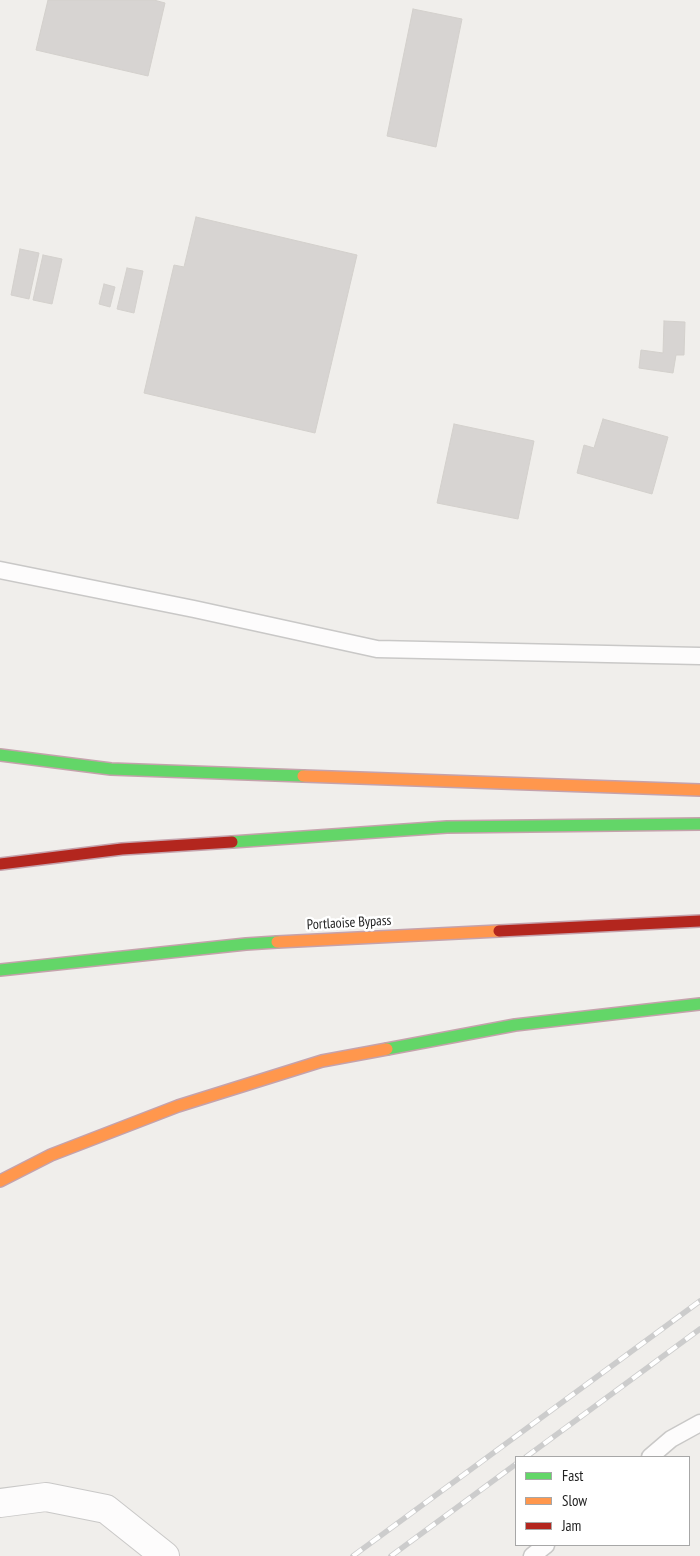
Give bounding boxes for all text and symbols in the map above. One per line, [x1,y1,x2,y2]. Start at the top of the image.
street label: Portlaoise Bypass [306,912,392,934]
legend [515,1456,690,1546]
text: Fast [562,1466,583,1485]
text: Slow [562,1491,587,1510]
text: Jam [562,1516,581,1535]

